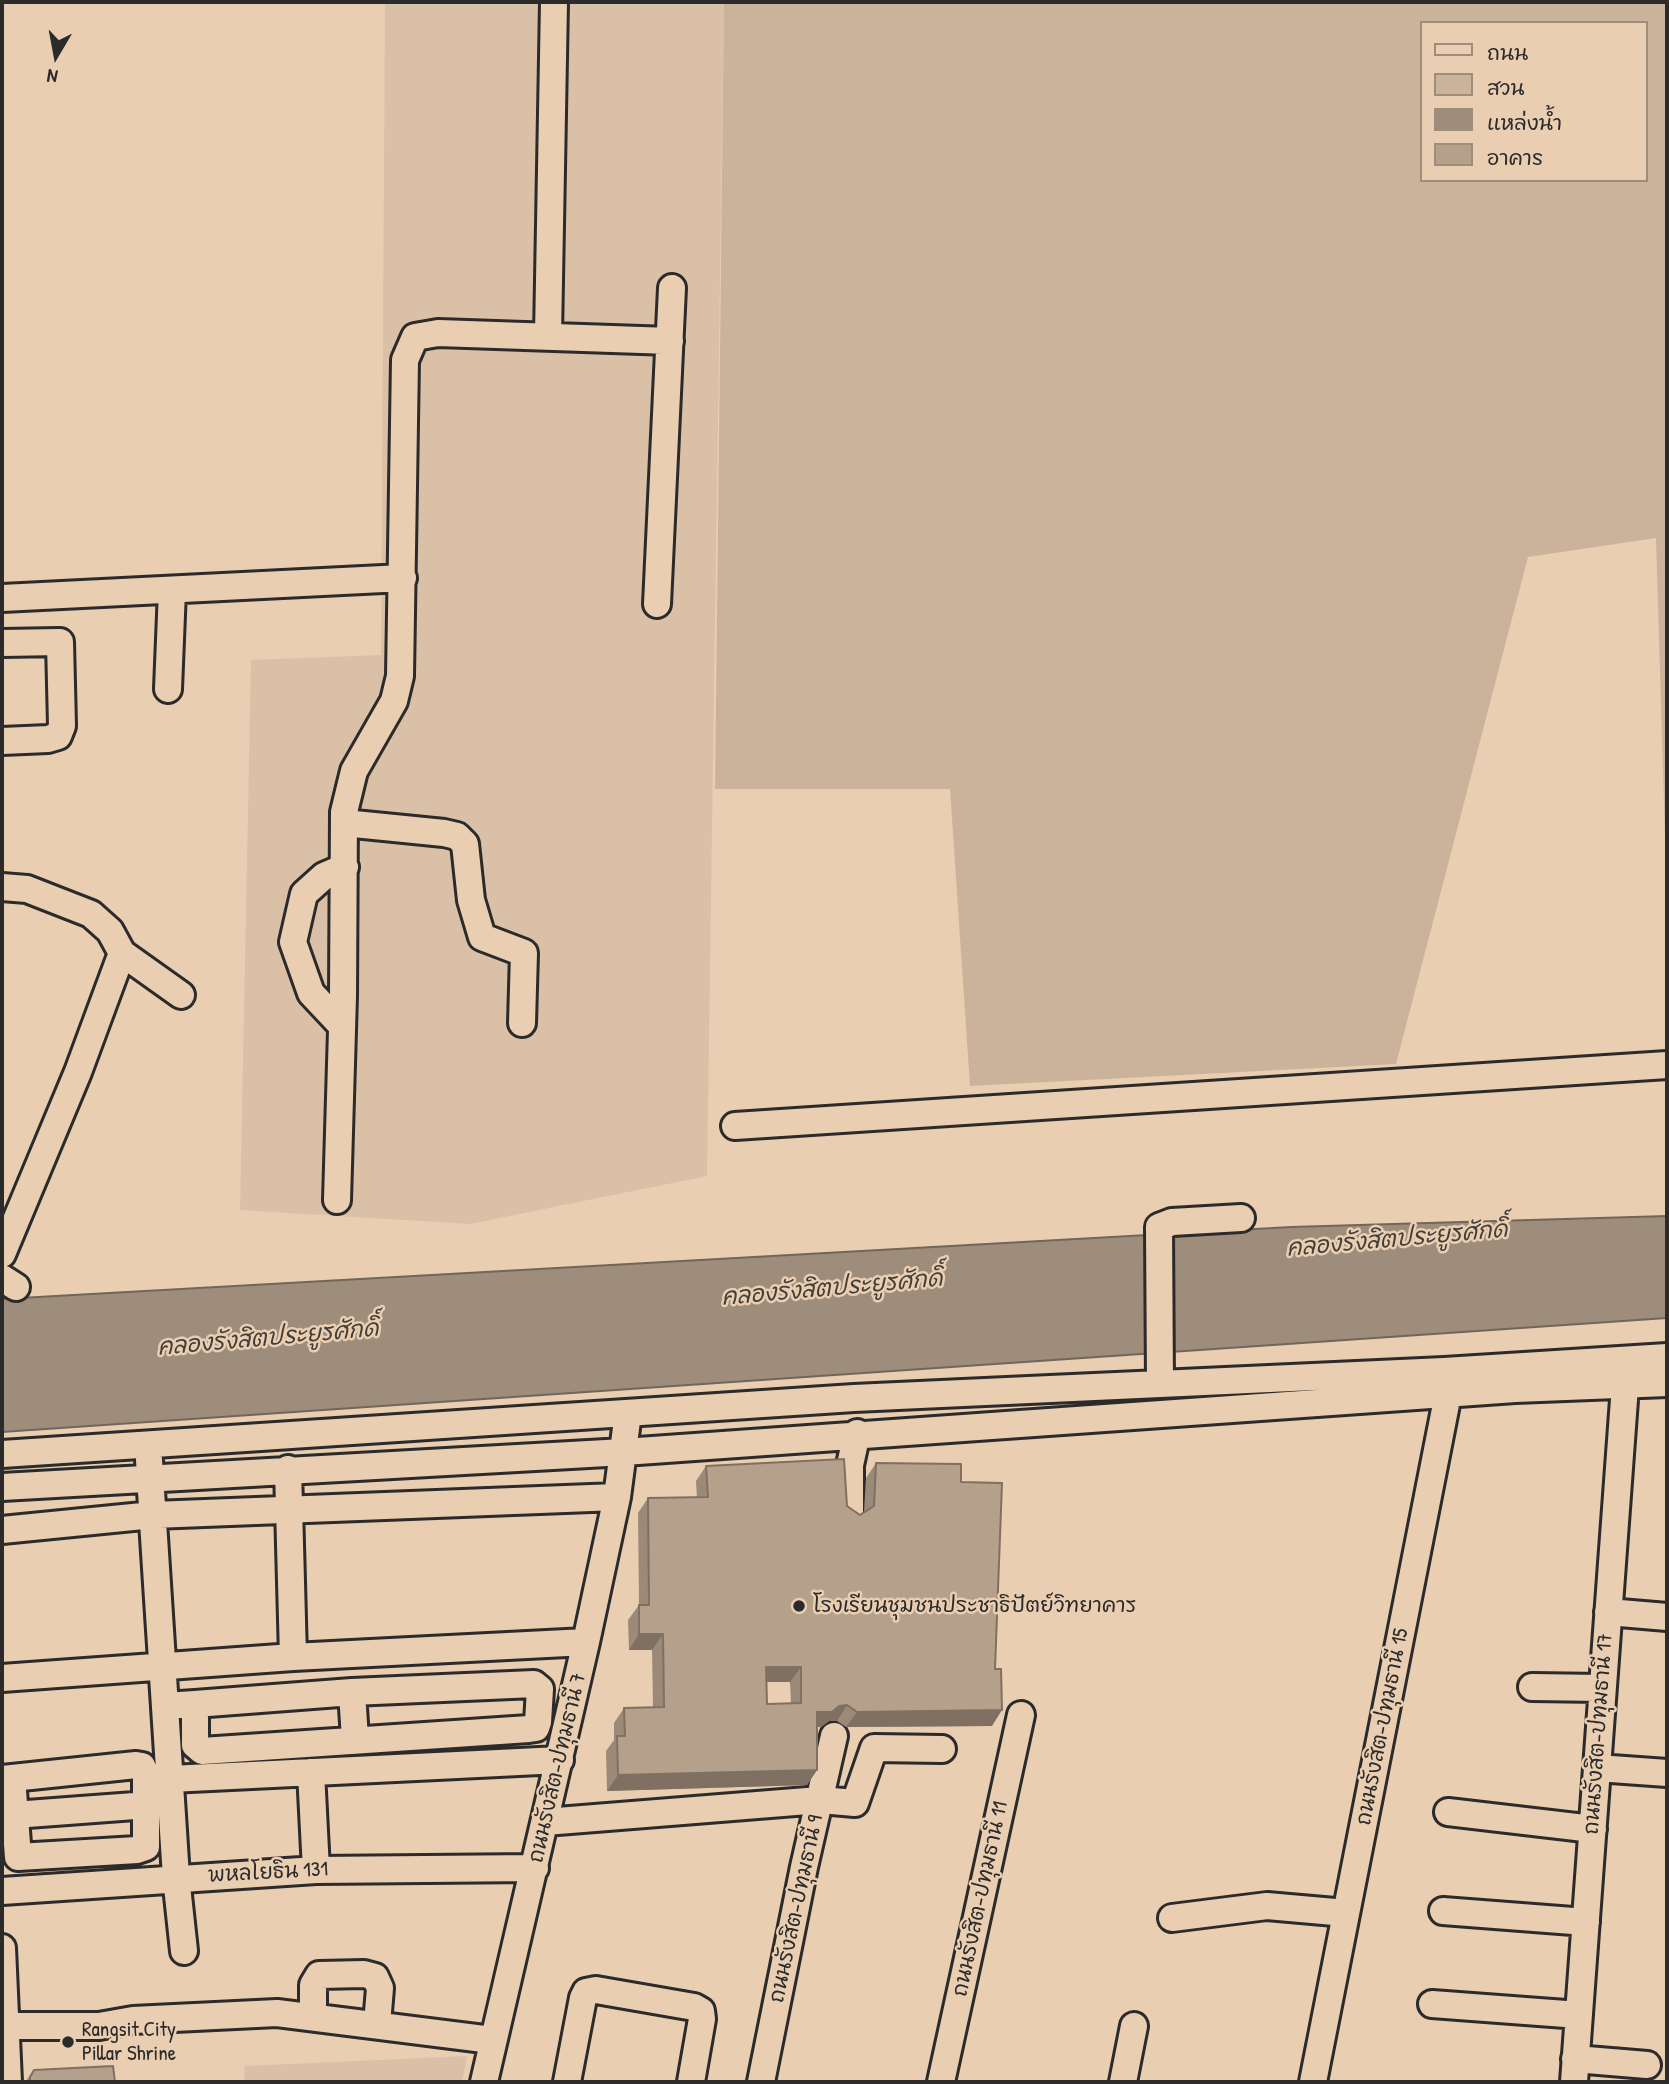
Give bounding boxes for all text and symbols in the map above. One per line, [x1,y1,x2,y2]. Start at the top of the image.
north arrow [21,21,91,91]
legend [1420,21,1648,182]
text: ถนน [1487,38,1528,67]
text: N [45,63,60,90]
text: สวน [1487,73,1524,102]
text: แหล่งน้ำ [1487,108,1562,137]
text: อาคาร [1487,143,1543,172]
water label: คลองรังสิตประยูรศักดิ์ [1285,1217,1509,1263]
water label: คลองรังสิตประยูรศักดิ์ [720,1266,944,1312]
water label: คลองรังสิตประยูรศักดิ์ [156,1316,380,1362]
place label: โรงเรียนชุมชนประชาธิปัตย์วิทยาคาร [813,1593,1136,1619]
marker: โรงเรียนชุมชนประชาธิปัตย์วิทยาคาร [791,1598,807,1614]
street label: ถนนรังสิต-ปทุมธานี 15 [1352,1626,1414,1828]
street label: ถนนรังสิต-ปทุมธานี 17 [1579,1633,1619,1835]
street label: ถนนรังสิต-ปทุมธานี 7 [524,1671,592,1865]
street label: ถนนรังสิต-ปทุมธานี 11 [948,1799,1014,1999]
street label: ถนนรังสิต-ปทุมธานี 9 [765,1813,829,2005]
street label: พหลโยธิน 131 [207,1857,329,1889]
place label: Rangsit City Pillar Shrine [82,2017,176,2067]
marker: Rangsit City Pillar Shrine [60,2034,76,2050]

